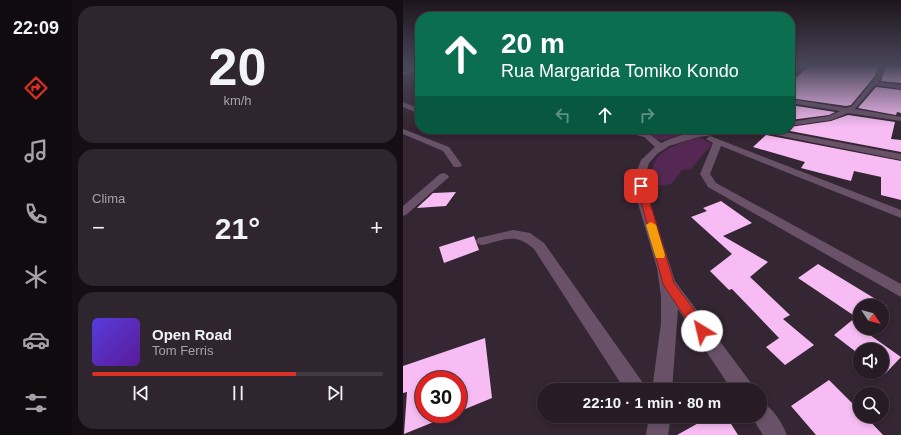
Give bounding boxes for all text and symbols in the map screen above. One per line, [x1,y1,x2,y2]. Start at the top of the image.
text: 22:09 [13,18,59,38]
icon: ahead [435,28,487,80]
text: 20 m [501,28,565,59]
text: 20 [209,38,266,96]
text: Rua Margarida Tomiko Kondo [501,61,739,81]
icon: directions [22,74,50,102]
text: km/h [223,93,252,108]
icon: left [552,104,574,126]
icon: ahead [594,104,616,126]
icon: right [636,104,658,126]
icon: music [22,137,50,165]
pin [624,169,658,203]
icon: arrive [630,175,652,197]
text: Clima [92,191,125,206]
icon: phone [22,200,50,228]
text: 21° [215,212,260,245]
text: − [92,215,105,240]
text: + [370,215,383,240]
icon: climate [22,263,50,291]
north arrow [853,299,889,335]
map controls [853,299,889,423]
position arrow [681,310,723,352]
icon: car [22,326,50,354]
text: Open Road [152,326,232,343]
text: Tom Ferris [152,343,213,358]
button: sound [853,343,889,379]
speed limit sign: 30 [415,371,467,423]
icon: previous [130,382,152,404]
icon: pause [227,382,249,404]
icon: next [324,382,346,404]
button: search [853,387,889,423]
icon: filters [22,389,50,417]
text: 22:10 · 1 min · 80 m [583,394,721,411]

